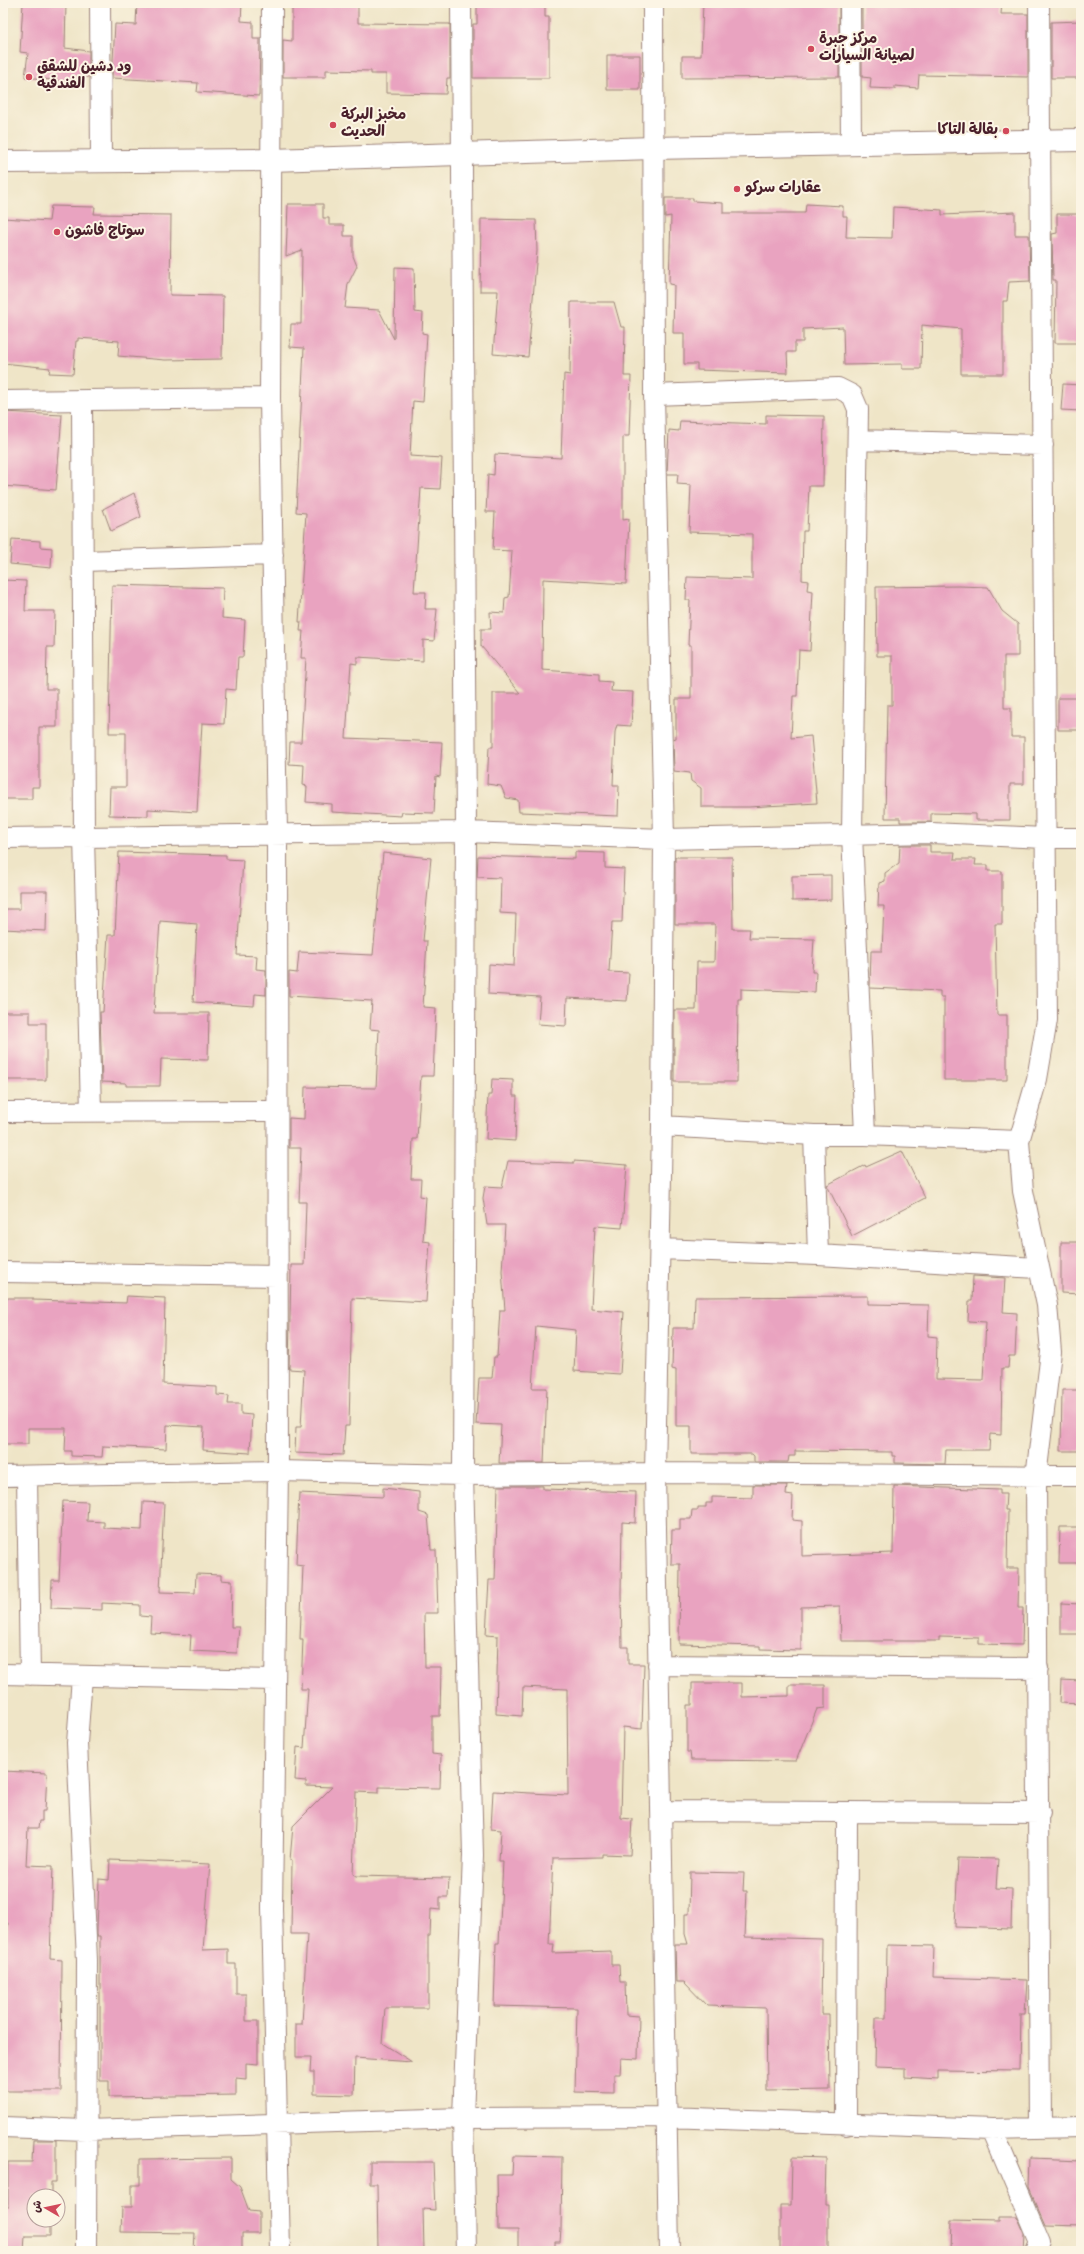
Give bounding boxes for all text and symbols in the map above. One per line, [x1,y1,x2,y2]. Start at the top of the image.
place label: مركز جبرة لصيانة السيارات [819,31,914,66]
marker: مركز جبرة لصيانة السيارات [806,44,816,54]
place label: ود دشين للشقق الفندقية [37,59,132,94]
marker: ود دشين للشقق الفندقية [24,72,34,82]
place label: مخبز البركة الحديث [341,106,406,142]
marker: مخبز البركة الحديث [328,120,338,130]
place label: بقالة التاكا [937,121,998,140]
marker: بقالة التاكا [1001,126,1011,136]
place label: عقارات سركو [744,180,821,198]
marker: عقارات سركو [732,184,742,194]
place label: سوتاج فاشون [65,222,145,241]
marker: سوتاج فاشون [52,227,62,237]
north arrow [26,2188,66,2228]
text: ش [31,2200,45,2214]

